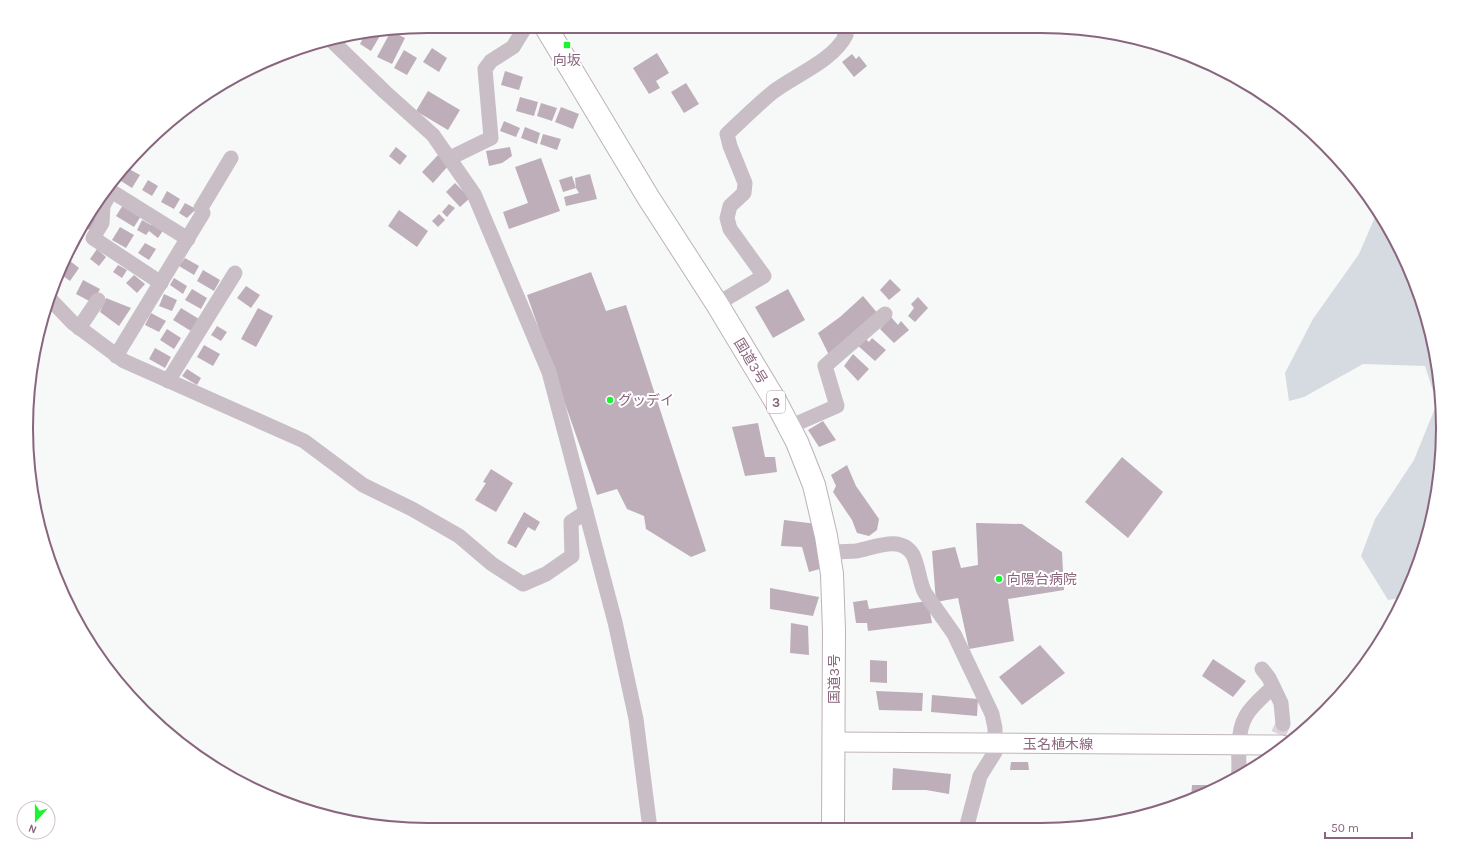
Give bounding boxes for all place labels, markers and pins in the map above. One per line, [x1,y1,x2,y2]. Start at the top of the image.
marker: 向坂 [562,40,572,50]
place label: 向坂 [553,52,581,69]
place label: グッデイ [618,392,674,409]
marker: グッデイ [605,395,615,405]
place label: 向陽台病院 [1007,571,1077,588]
marker: 向陽台病院 [994,574,1004,584]

